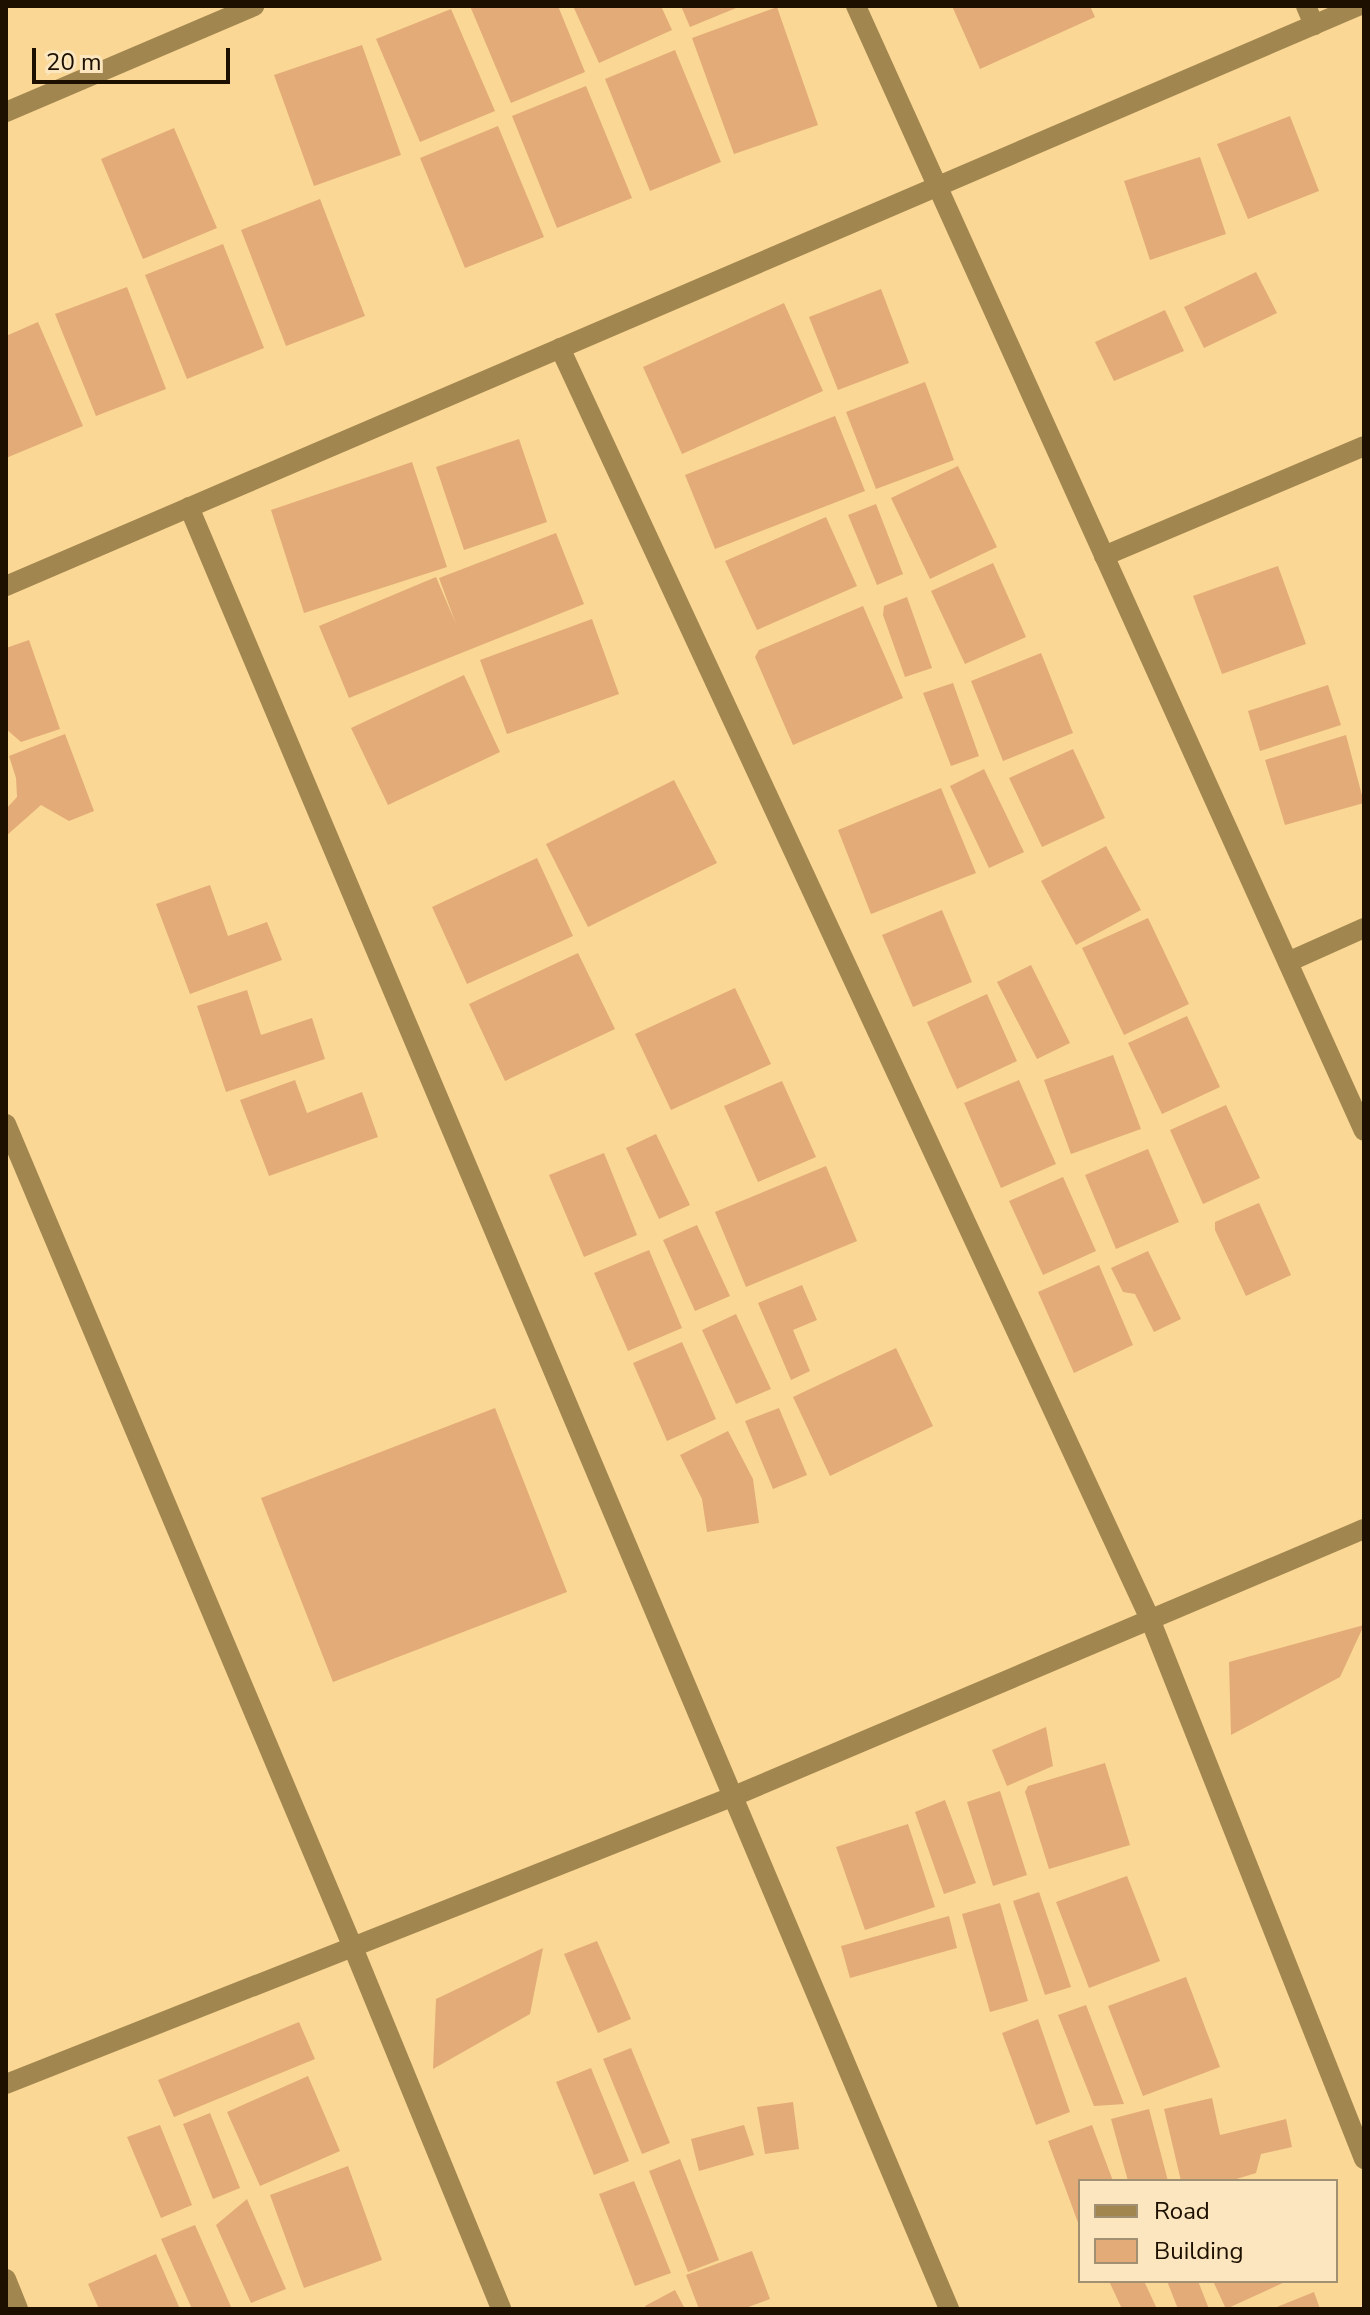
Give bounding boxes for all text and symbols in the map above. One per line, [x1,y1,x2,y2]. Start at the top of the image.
scale bar [36,32,234,82]
text: 20 m [46,46,102,78]
legend [1078,2179,1338,2283]
text: Road [1154,2195,1210,2227]
text: Building [1154,2235,1244,2267]

